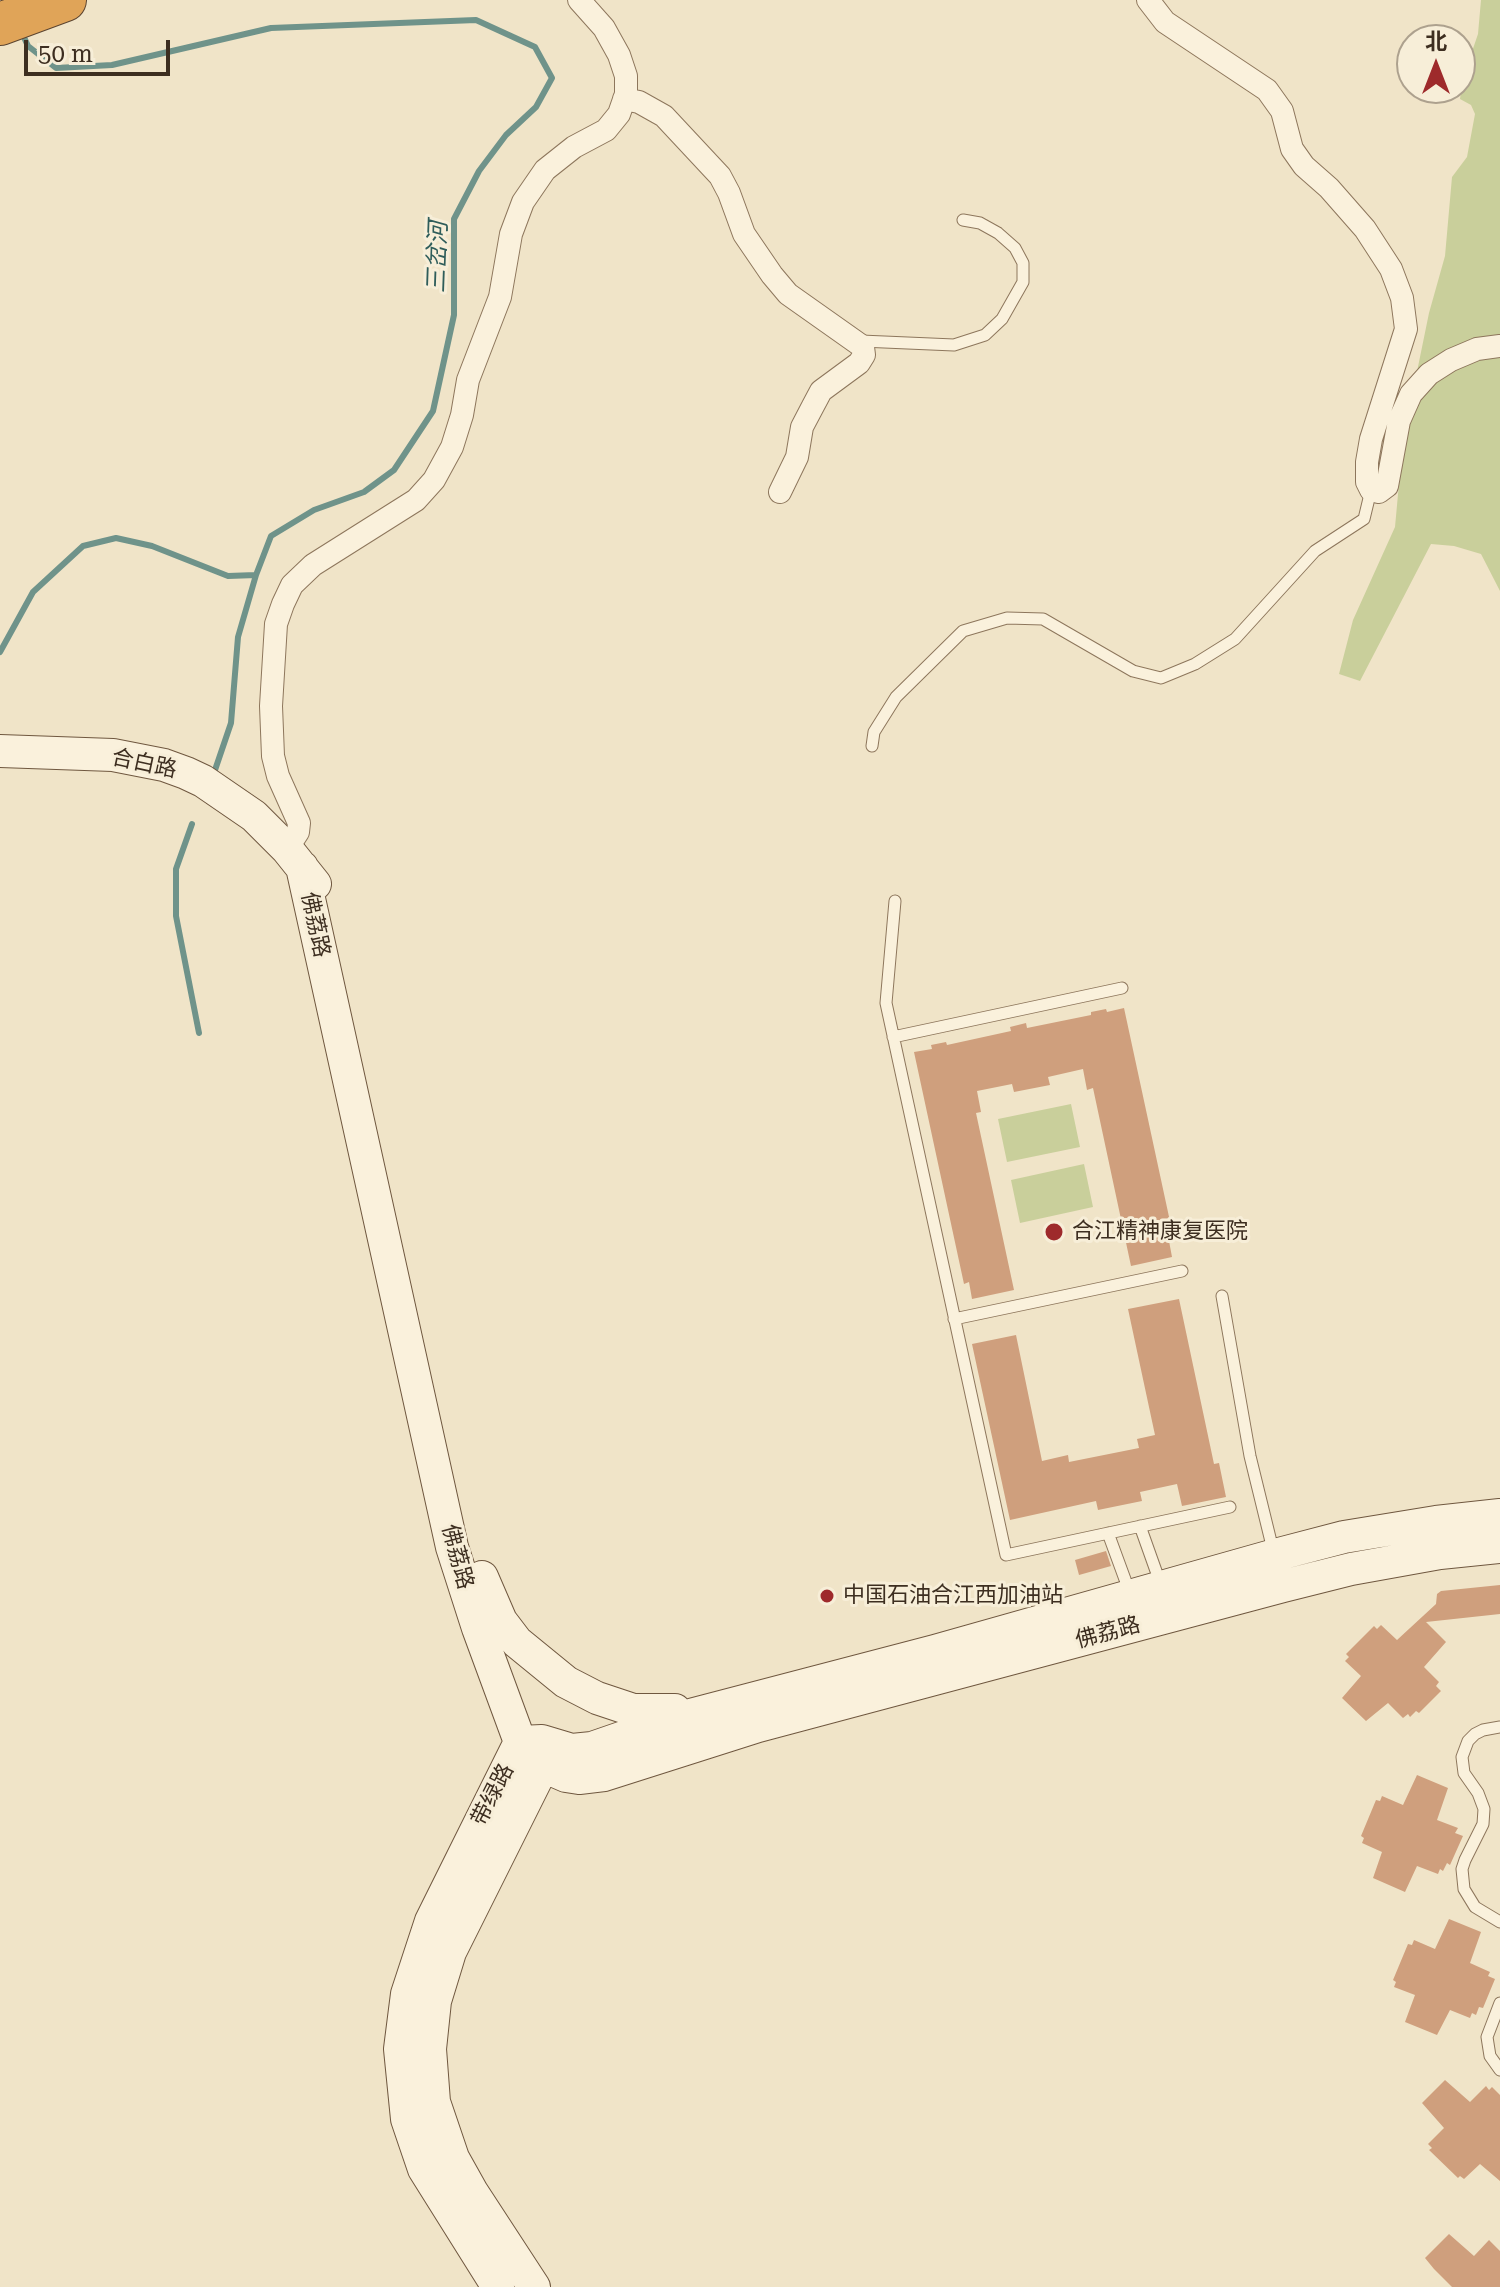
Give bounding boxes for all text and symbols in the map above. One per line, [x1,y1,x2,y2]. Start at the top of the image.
scale bar [28,24,174,74]
north arrow [1396,24,1476,104]
text: 北 [1425,29,1447,54]
text: 50 m [38,40,93,68]
water label: 三岔河 [422,221,454,293]
street label: 合白路 [109,744,179,784]
street label: 佛荔路 [295,890,335,960]
place label: 合江精神康复医院 [1072,1219,1248,1245]
marker: 合江精神康复医院 [1043,1221,1065,1243]
street label: 佛荔路 [436,1522,478,1592]
place label: 中国石油合江西加油站 [843,1583,1063,1609]
marker: 中国石油合江西加油站 [818,1587,836,1605]
street label: 佛荔路 [1073,1612,1143,1654]
street label: 带绿路 [466,1760,520,1830]

